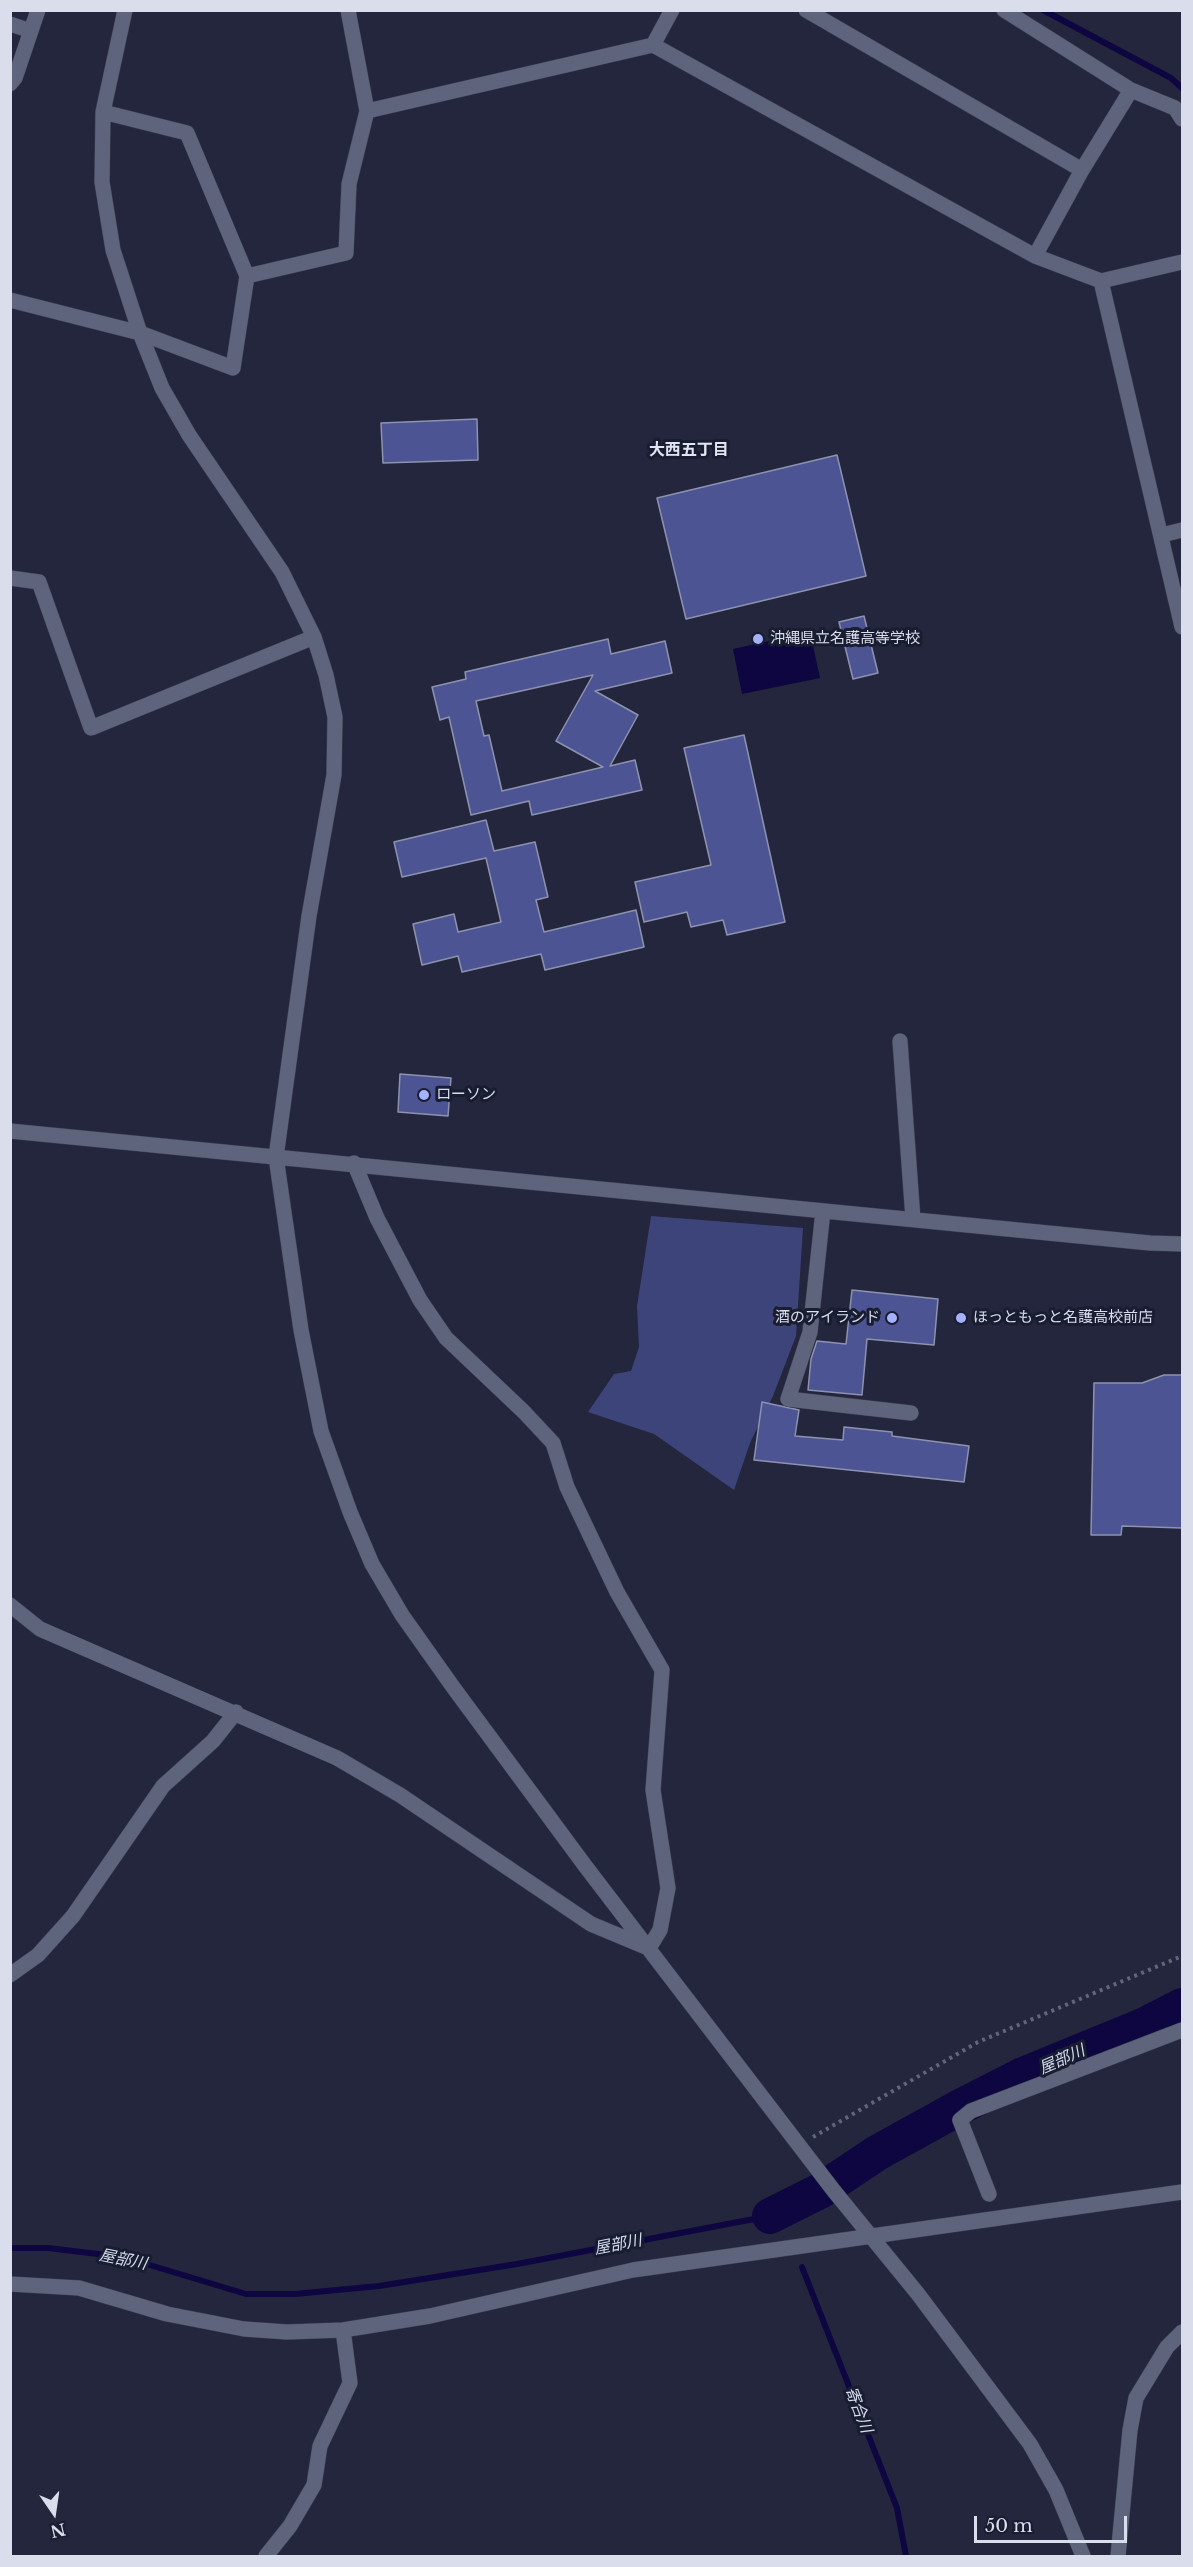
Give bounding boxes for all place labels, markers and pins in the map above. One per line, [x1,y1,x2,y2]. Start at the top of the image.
place label: 沖縄県立名護高等学校 [770,630,920,648]
marker: 沖縄県立名護高等学校 [751,632,765,646]
place label: ローソン [436,1086,496,1104]
marker: ローソン [417,1088,431,1102]
place label: 酒のアイランド [775,1309,880,1327]
place label: ほっともっと名護高校前店 [973,1309,1153,1327]
marker: 酒のアイランド [885,1311,899,1325]
marker: ほっともっと名護高校前店 [954,1311,968,1325]

